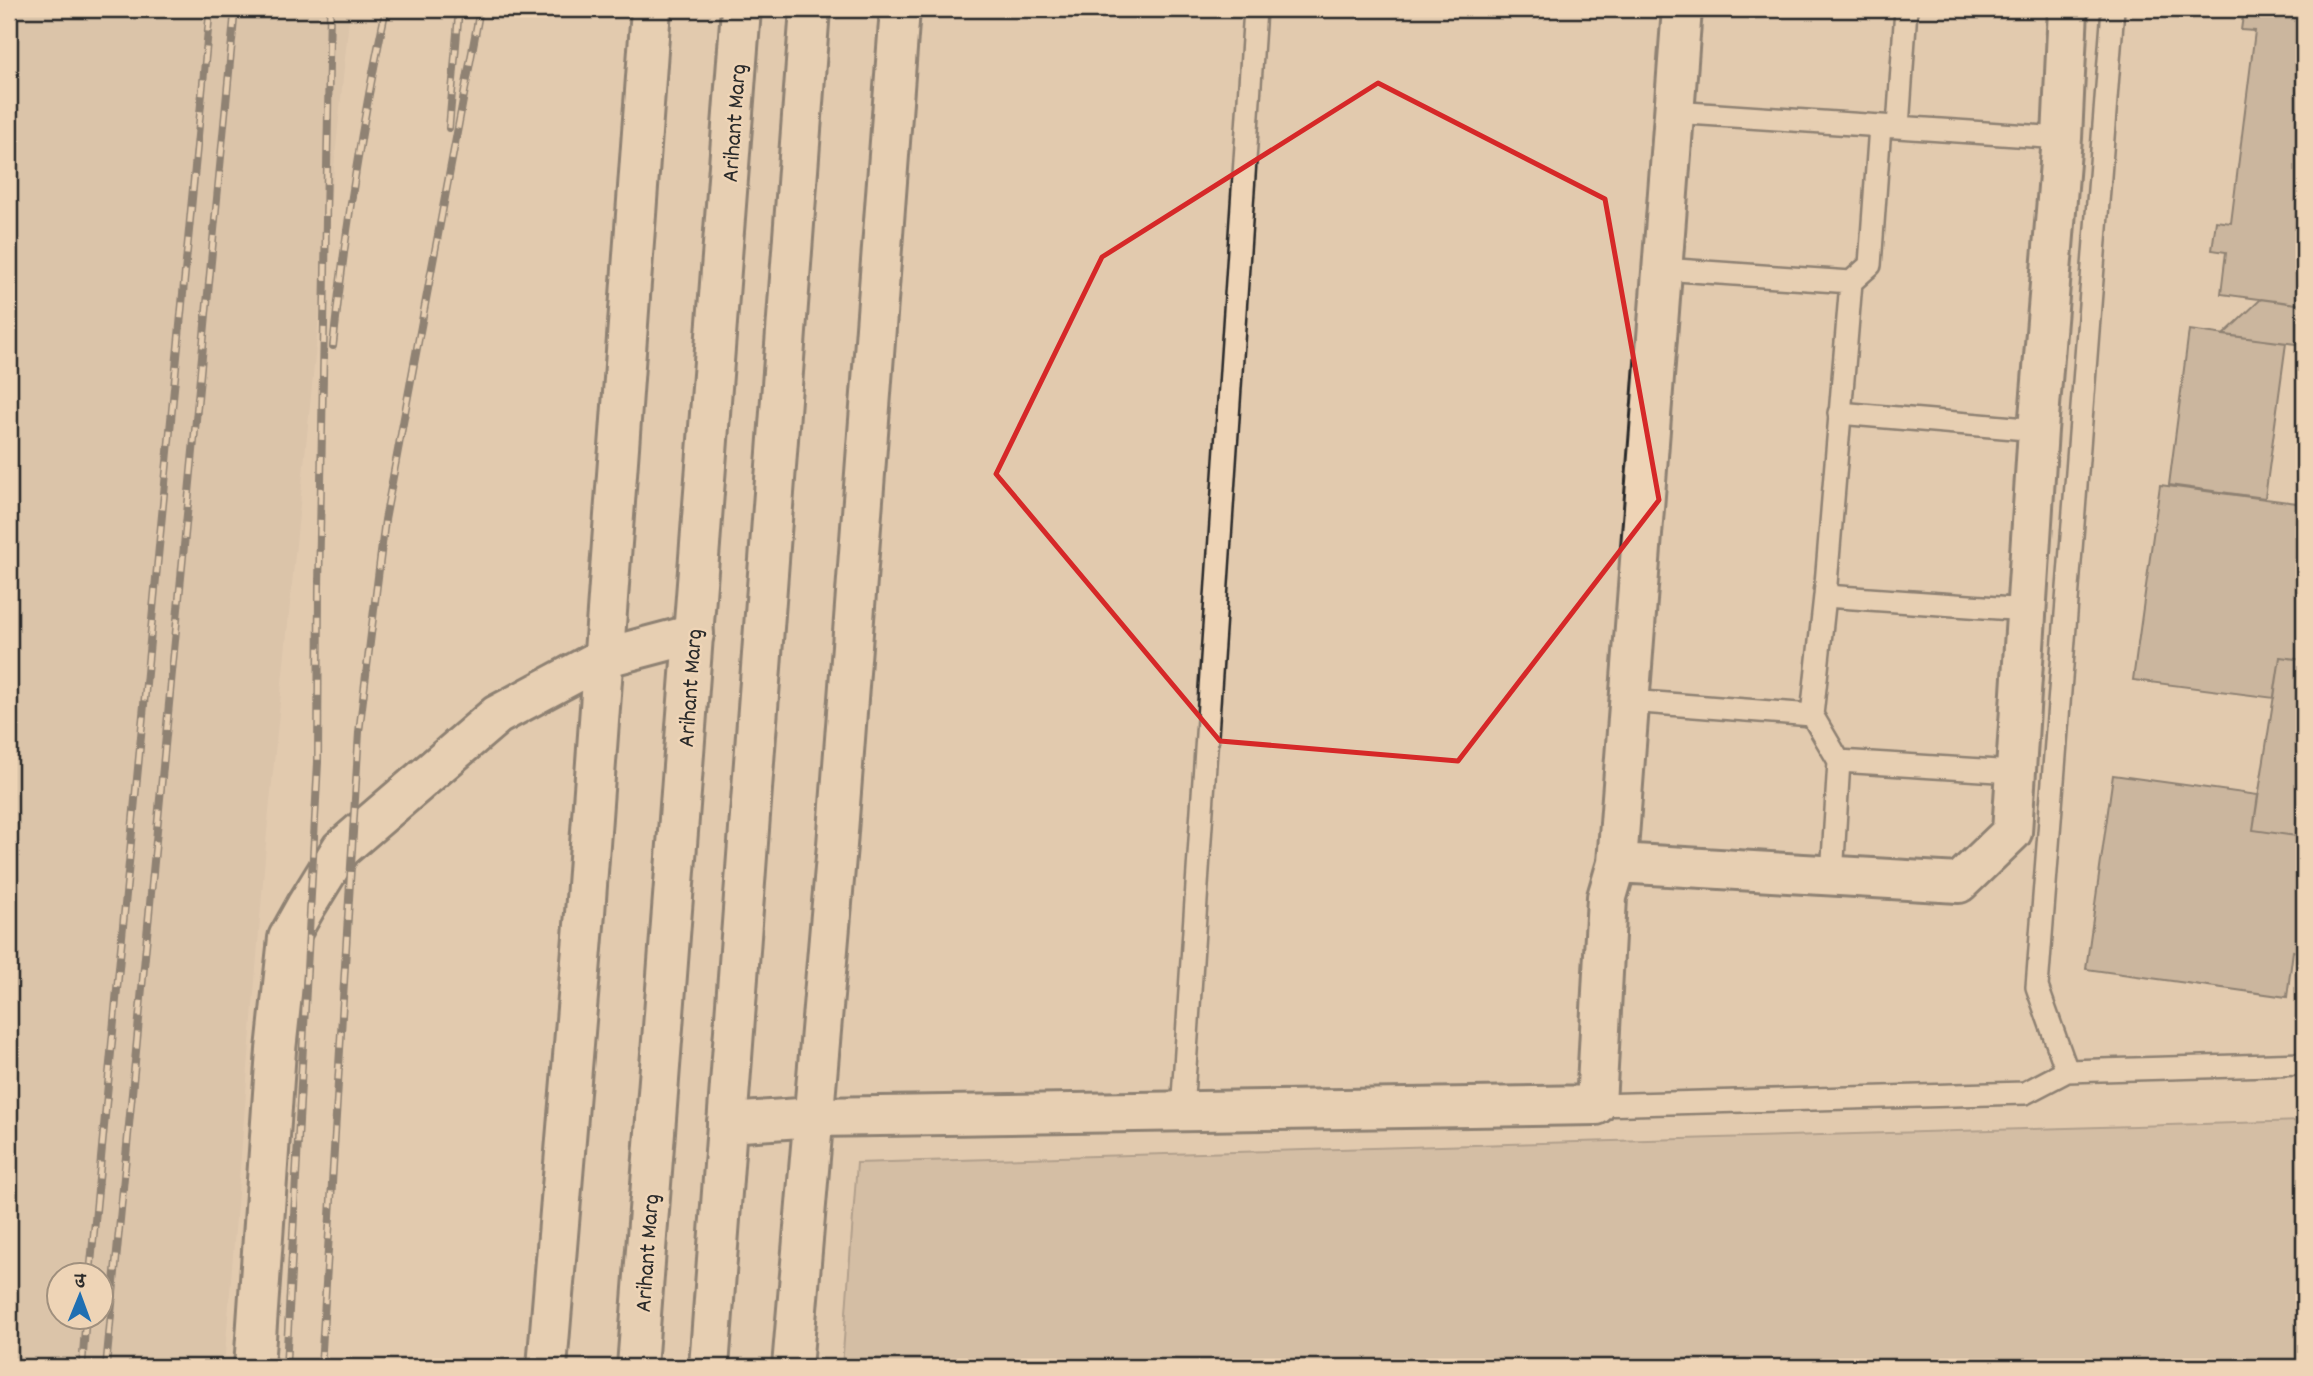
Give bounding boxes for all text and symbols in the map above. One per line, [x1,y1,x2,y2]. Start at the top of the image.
street label: Arihant Marg [715,63,757,184]
street label: Arihant Marg [671,628,713,749]
street label: Arihant Marg [628,1193,670,1314]
north arrow [46,1260,116,1330]
text: उ [74,1269,87,1296]

